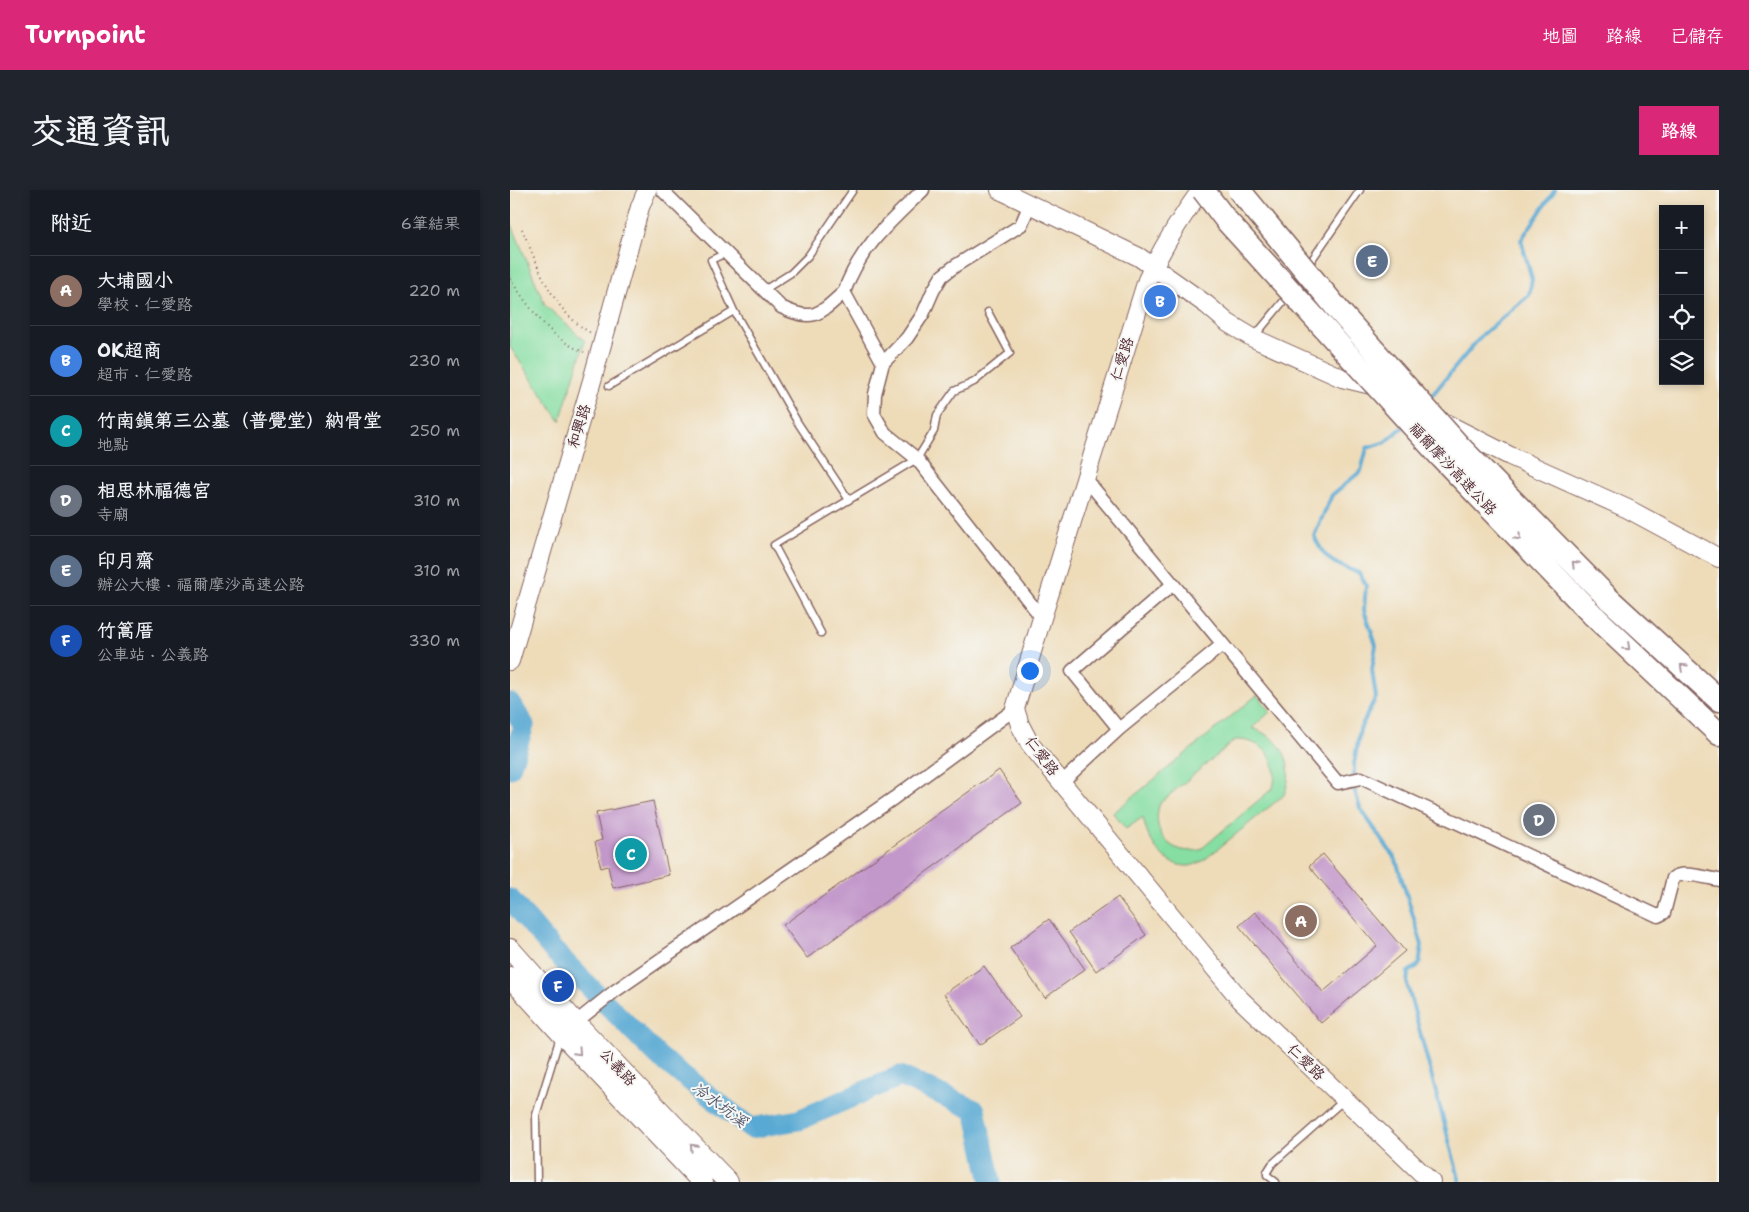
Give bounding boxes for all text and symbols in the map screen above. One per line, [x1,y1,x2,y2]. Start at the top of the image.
text: Turnpoint [25,19,146,51]
text: 地圖 [1542,24,1578,48]
text: 路線 [1606,24,1642,48]
text: 已儲存 [1670,24,1724,48]
button: 路線 [1639,106,1719,155]
text: 交通資訊 [30,107,170,154]
map controls [1659,205,1704,385]
button: + [1659,205,1704,250]
text: 附近 [50,209,92,237]
text: 6筆結果 [401,213,460,234]
pin: E [1356,242,1388,280]
button: − [1659,250,1704,295]
text: 大埔國小 [97,268,173,293]
text: A [60,280,72,301]
text: 220 m [408,280,460,301]
pin: B [1144,282,1176,320]
text: 學校 · 仁愛路 [97,294,192,315]
button: locate [1659,295,1704,340]
street label: 仁愛路 [1106,335,1138,383]
text: OK超商 [97,338,162,363]
button: layers [1659,340,1704,385]
text: B [61,350,71,371]
text: 230 m [408,350,460,371]
text: 超市 · 仁愛路 [97,364,192,385]
street label: 和興路 [563,402,595,450]
text: 竹南鎮第三公墓（普覺堂）納骨堂 [97,408,382,433]
street label: 福爾摩沙高速公路 [1405,418,1501,520]
text: C [61,420,71,441]
text: 250 m [409,420,460,441]
text: 地點 [97,434,129,455]
text: 相思林福德宮 [97,478,211,503]
text: D [60,490,72,511]
text: 310 m [413,490,460,511]
text: 寺廟 [97,504,129,525]
one-way arrow [1512,531,1521,540]
text: 印月齋 [97,548,154,573]
text: E [61,560,71,581]
text: 310 m [413,560,460,581]
one-way arrow [1572,561,1581,570]
text: 辦公大樓 · 福爾摩沙高速公路 [97,574,304,595]
text: 竹篙厝 [97,618,154,643]
text: F [61,630,71,651]
text: 330 m [408,630,460,651]
one-way arrow [1622,642,1631,651]
text: 公車站 · 公義路 [97,644,208,665]
your location [1017,658,1043,684]
one-way arrow [1680,664,1689,673]
street label: 仁愛路 [1020,732,1064,780]
pin: D [1523,801,1555,839]
pin: C [615,835,647,873]
pin: A [1285,902,1317,940]
pin: F [542,967,574,1005]
street label: 仁愛路 [1283,1039,1329,1085]
street label: 公義路 [595,1044,641,1090]
one-way arrow [572,1046,581,1055]
water label: 冷水坑溪 [688,1077,752,1133]
one-way arrow [690,1144,699,1153]

